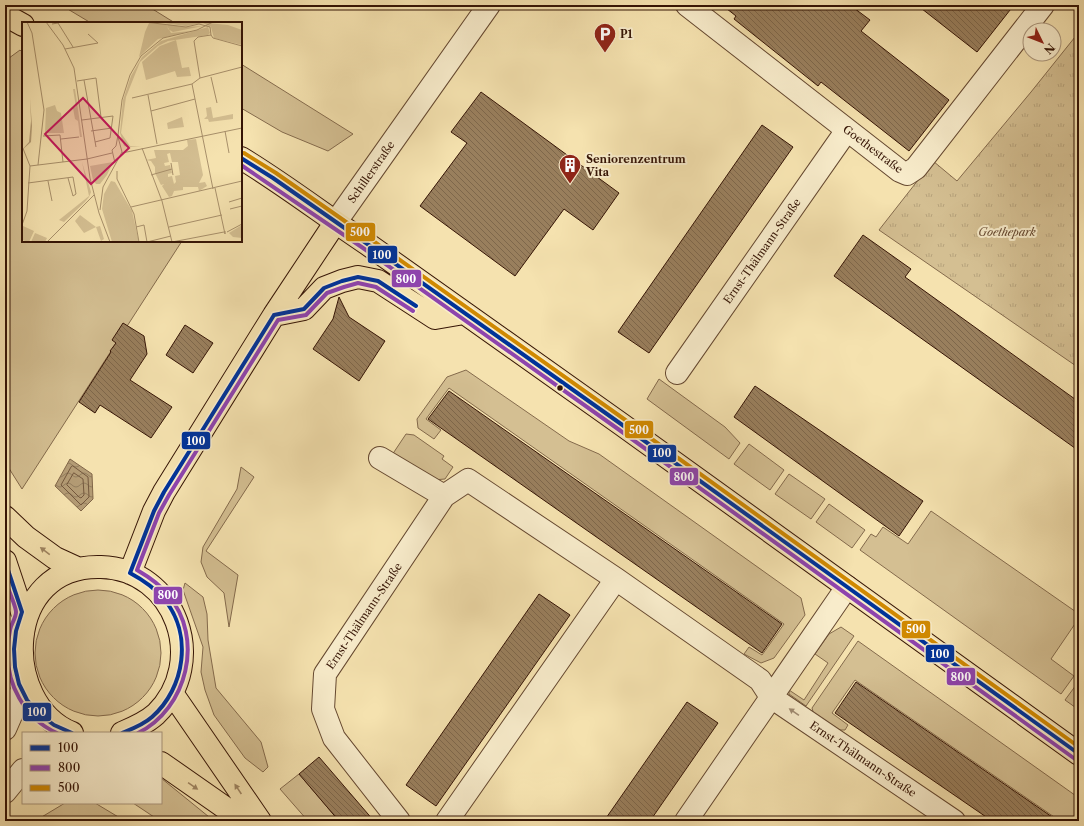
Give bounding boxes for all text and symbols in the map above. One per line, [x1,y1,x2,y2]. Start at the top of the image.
parking icon: P1 [592,21,618,54]
inset map [22,22,242,242]
north arrow [1022,22,1062,62]
place label: P1 [620,27,633,41]
text: N [1041,41,1058,57]
street label: Goethestraße [840,122,906,176]
street label: Schillerstraße [344,138,398,206]
building icon: Seniorenzentrum Vita [557,152,583,185]
place label: Seniorenzentrum Vita [585,152,686,179]
street label: Ernst-Thälmann-Straße [720,196,804,306]
line badge: 500 [345,222,376,242]
text: 500 [350,225,370,239]
park label: Goethepark [978,225,1036,239]
line badge: 100 [367,245,398,264]
text: 100 [373,248,391,262]
line badge: 800 [391,269,422,288]
text: 800 [396,272,416,286]
unlabelled marker [555,383,565,393]
line badge: 500 [624,420,654,439]
text: 500 [629,423,649,437]
line badge: 100 [181,431,211,450]
text: 100 [187,434,205,448]
line badge: 100 [647,444,677,463]
text: 100 [653,446,671,460]
line badge: 800 [669,467,699,486]
text: 800 [674,470,694,484]
one-way arrow [39,547,50,555]
street label: Ernst-Thälmann-Straße [323,560,405,672]
line badge: 800 [153,586,183,605]
text: 800 [158,588,178,602]
line badge: 500 [901,620,931,639]
text: 500 [906,622,926,636]
line badge: 100 [925,644,955,663]
text: 100 [931,647,949,661]
line badge: 800 [946,667,976,686]
text: 800 [951,670,971,684]
line badge: 100 [22,702,52,722]
text: 100 [28,705,46,719]
one-way arrow [789,708,800,716]
street label: Ernst-Thälmann-Straße [807,718,919,800]
legend [22,732,162,804]
text: 100 [58,740,78,755]
text: 800 [58,760,80,775]
text: 500 [58,780,80,795]
one-way arrow [188,782,198,790]
one-way arrow [234,784,242,794]

